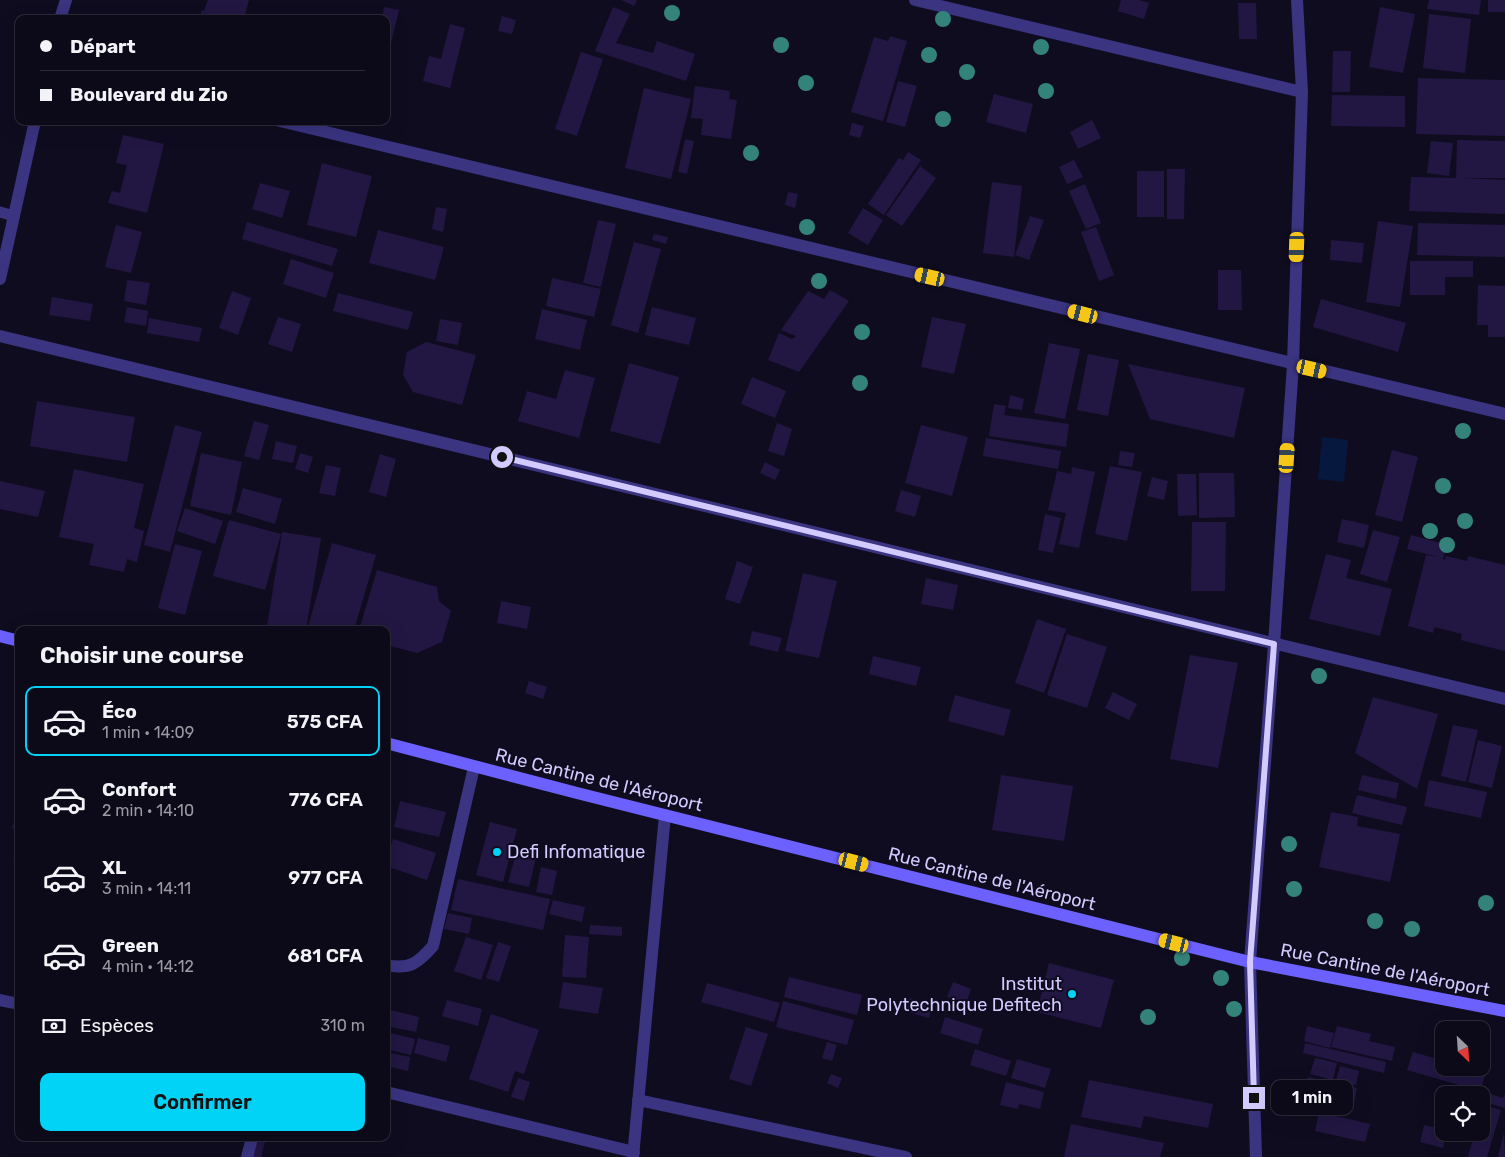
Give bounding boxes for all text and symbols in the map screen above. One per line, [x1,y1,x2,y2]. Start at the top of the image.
text: Départ [70,35,136,58]
text: Boulevard du Zio [70,83,228,106]
car [1288,232,1305,262]
car [913,266,946,288]
car [1066,303,1099,325]
car [1295,358,1328,380]
car [1278,443,1295,473]
route start [491,446,513,468]
text: Choisir une course [40,642,244,669]
icon: car [42,699,87,744]
text: Éco [102,700,137,723]
text: 575 CFA [287,710,363,733]
text: 1 min · 14:09 [102,723,194,742]
street label: Rue Cantine de l'Aéroport [493,744,705,816]
icon: car [42,777,87,822]
text: Confort [102,778,176,801]
text: 776 CFA [289,788,363,811]
text: 2 min · 14:10 [102,801,194,820]
place label: Defi Infomatique [507,841,645,863]
street label: Rue Cantine de l'Aéroport [886,843,1098,915]
marker: Defi Infomatique [491,846,503,858]
car [837,851,870,873]
icon: car [42,855,87,900]
text: XL [102,856,126,879]
text: 977 CFA [288,866,363,889]
text: 3 min · 14:11 [102,879,191,898]
car [1157,932,1190,954]
icon: car [42,933,87,978]
text: Green [102,934,159,957]
street label: Rue Cantine de l'Aéroport [1278,939,1492,1001]
text: 681 CFA [288,944,363,967]
text: 4 min · 14:12 [102,957,194,976]
place label: Institut Polytechnique Defitech [866,973,1062,1016]
marker: Institut Polytechnique Defitech [1066,988,1078,1000]
icon: cash [40,1012,68,1040]
text: Espèces [80,1014,154,1037]
text: 310 m [321,1016,365,1035]
north arrow [1435,1021,1490,1076]
map controls [1435,1021,1490,1141]
button: Confirmer [40,1073,365,1131]
callout: 1 min [1272,1080,1354,1116]
button: locate [1435,1086,1490,1141]
route end [1243,1087,1265,1109]
text: 1 min [1292,1088,1332,1107]

